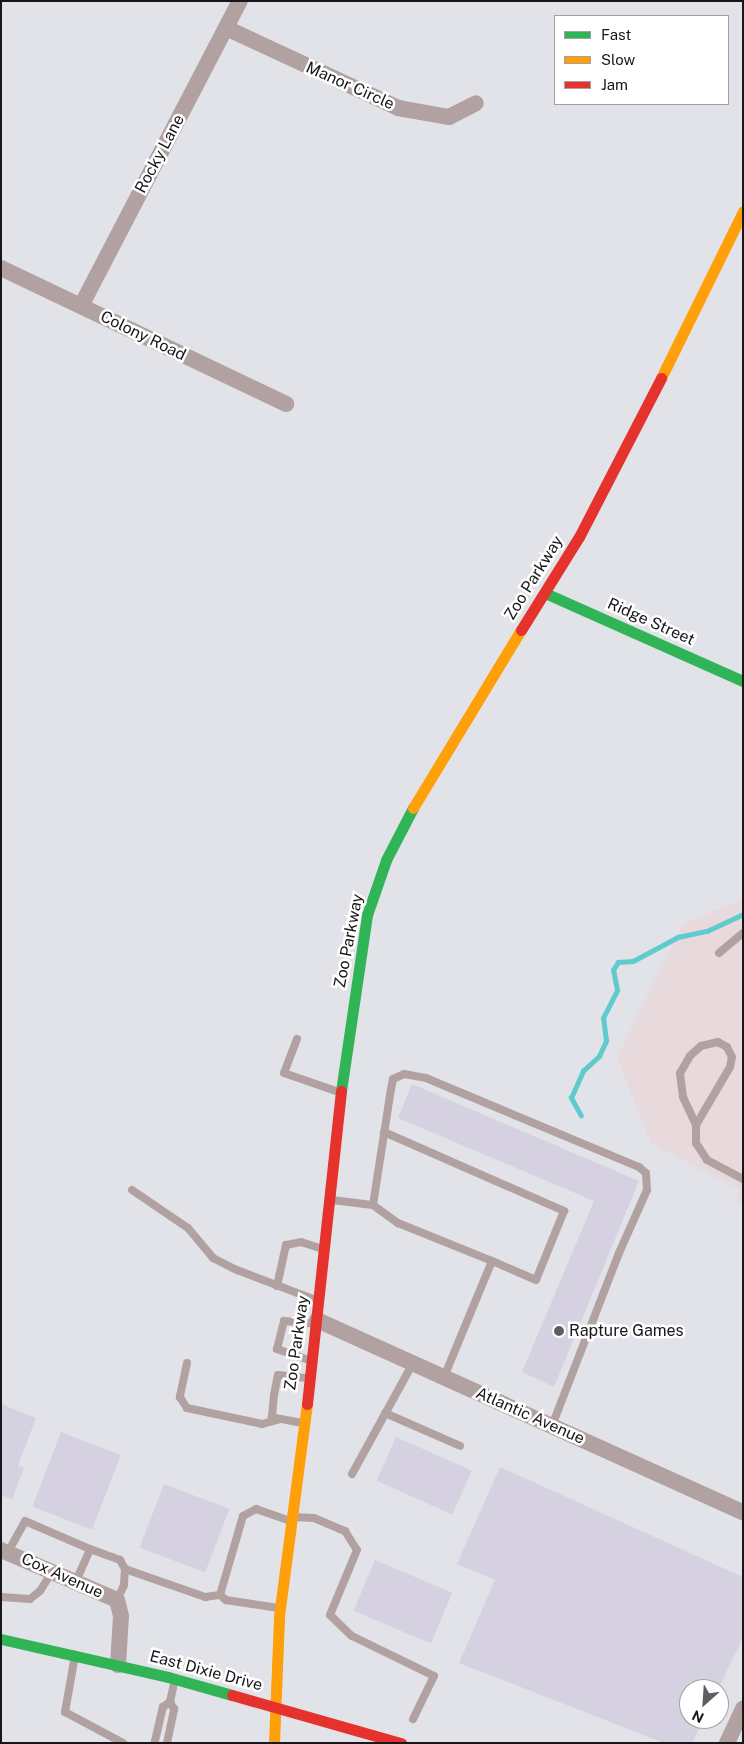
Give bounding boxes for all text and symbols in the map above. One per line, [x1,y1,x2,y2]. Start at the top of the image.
legend [554,15,729,105]
text: Fast [601,26,631,43]
text: Slow [601,51,635,68]
street label: Manor Circle [303,58,397,114]
text: Jam [601,76,628,93]
street label: Rocky Lane [131,112,189,196]
street label: Colony Road [97,307,189,365]
street label: Zoo Parkway [501,532,567,624]
street label: Ridge Street [604,594,698,650]
street label: Zoo Parkway [330,892,368,990]
street label: Zoo Parkway [281,1294,313,1392]
place label: Rapture Games [569,1321,684,1341]
marker: Rapture Games [553,1325,565,1337]
street label: Atlantic Avenue [473,1383,587,1449]
street label: Cox Avenue [18,1549,106,1603]
street label: East Dixie Drive [148,1647,264,1695]
north arrow [679,1679,729,1729]
text: N [689,1707,706,1726]

